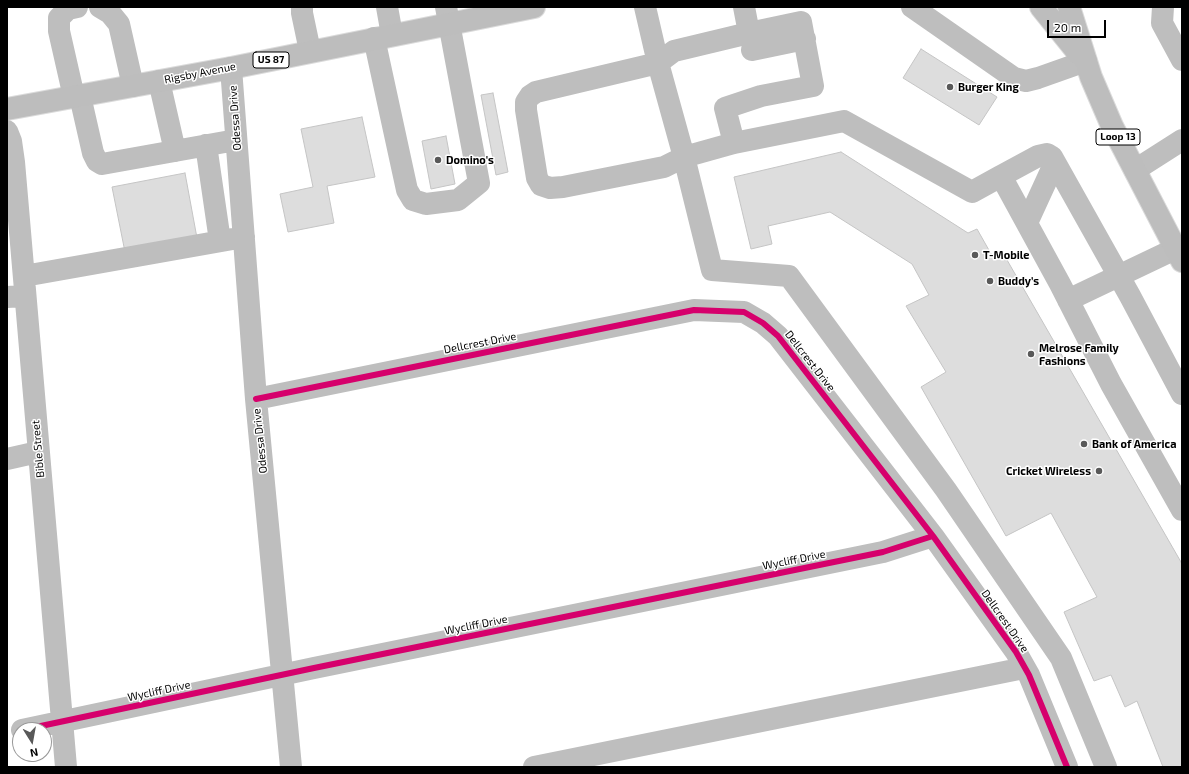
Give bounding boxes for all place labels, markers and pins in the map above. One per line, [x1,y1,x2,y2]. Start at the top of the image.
place label: Burger King [958,80,1019,94]
marker: Burger King [945,82,955,92]
place label: Domino's [446,153,494,167]
marker: Domino's [433,155,443,165]
place label: T-Mobile [983,248,1030,262]
marker: T-Mobile [970,250,980,260]
place label: Buddy’s [998,274,1039,288]
marker: Buddy’s [985,276,995,286]
place label: Melrose Family Fashions [1039,341,1119,367]
marker: Melrose Family Fashions [1026,349,1036,359]
place label: Bank of America [1092,437,1176,451]
marker: Bank of America [1079,439,1089,449]
place label: Cricket Wireless [1006,464,1091,478]
marker: Cricket Wireless [1094,466,1104,476]

